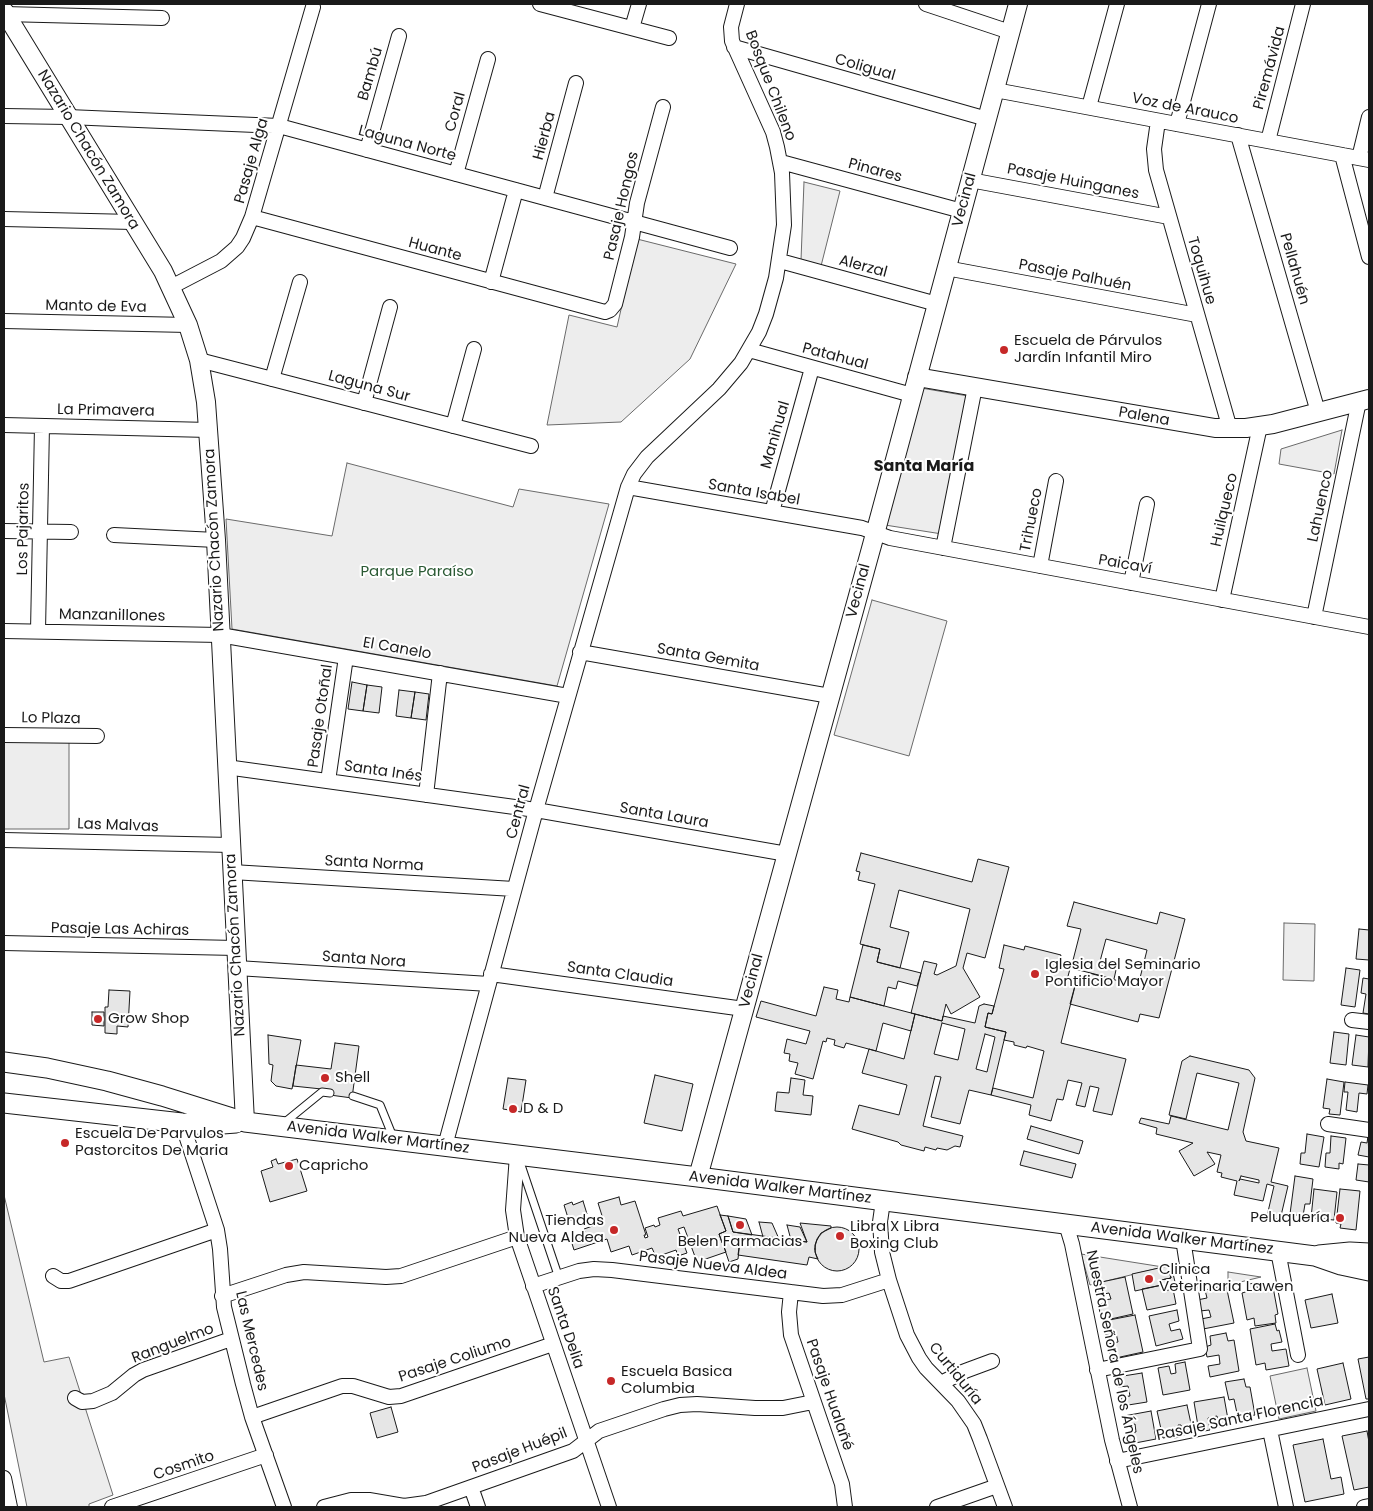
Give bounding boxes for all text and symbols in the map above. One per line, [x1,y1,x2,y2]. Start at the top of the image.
street label: Piremávida [1250,25,1290,111]
street label: Bosque Chileno [741,28,799,144]
street label: Bambú [355,45,387,103]
street label: Coligual [833,51,897,85]
street label: Nazario Chacón Zamora [33,67,143,233]
street label: Coral [442,90,470,134]
street label: Voz de Arauco [1130,90,1240,128]
street label: Hierba [530,110,560,162]
street label: Pasaje Alga [231,116,273,206]
street label: Laguna Norte [356,122,458,166]
street label: Pasaje Hongos [601,150,643,262]
street label: Pinares [846,155,904,187]
street label: Pasaje Huinganes [1005,160,1141,204]
street label: Vecinal [949,171,981,229]
street label: Pellahuén [1275,231,1313,307]
street label: Huante [406,234,464,266]
street label: Toquihue [1183,235,1219,307]
street label: Alerzal [837,252,889,282]
street label: Pasaje Palhuén [1017,256,1133,296]
street label: Manto de Eva [45,297,147,317]
place label: Escuela de Párvulos Jardín Infantil Miro [1014,332,1162,367]
street label: Patahual [800,340,870,374]
marker: Escuela de Párvulos Jardín Infantil Miro [998,344,1010,356]
street label: Laguna Sur [326,367,412,407]
street label: Manihual [758,399,794,471]
street label: La Primavera [57,401,155,421]
street label: Palena [1117,404,1171,430]
street label: Nazario Chacón Zamora [201,448,229,632]
district label: Santa María [874,457,974,477]
street label: Lahuenco [1305,468,1337,544]
street label: Huilqueco [1208,471,1242,549]
street label: Santa Isabel [707,476,801,510]
street label: Los Pajaritos [14,482,34,576]
street label: Trihueco [1017,487,1047,553]
street label: Paicaví [1097,551,1153,579]
street label: Vecinal [843,562,875,620]
park label: Parque Paraíso [360,563,474,581]
street label: Manzanillones [59,606,165,626]
street label: El Canelo [361,634,433,664]
street label: Santa Gemita [655,640,761,676]
street label: Pasaje Otoñal [305,663,337,769]
street label: Lo Plaza [21,709,81,729]
street label: Santa Inés [343,758,423,786]
street label: Central [503,783,535,841]
street label: Santa Laura [618,799,710,833]
street label: Las Malvas [77,816,159,836]
street label: Santa Norma [324,852,424,876]
street label: Nazario Chacón Zamora [222,853,250,1037]
street label: Pasaje Las Achiras [51,920,189,940]
street label: Santa Nora [321,948,407,972]
street label: Vecinal [736,952,768,1010]
place label: Iglesia del Seminario Pontificio Mayor [1045,956,1200,991]
street label: Santa Claudia [566,959,674,991]
marker: Iglesia del Seminario Pontificio Mayor [1029,968,1041,980]
place label: Grow Shop [108,1010,189,1028]
marker: Grow Shop [92,1013,104,1025]
place label: Shell [335,1069,370,1087]
marker: Shell [319,1072,331,1084]
place label: D & D [523,1100,563,1118]
marker: D & D [507,1103,519,1115]
street label: Avenida Walker Martínez [286,1118,470,1158]
place label: Escuela De Parvulos Pastorcitos De Maria [75,1125,228,1160]
marker: Escuela De Parvulos Pastorcitos De Maria [59,1137,71,1149]
place label: Capricho [299,1157,368,1175]
marker: Capricho [283,1160,295,1172]
street label: Avenida Walker Martínez [688,1168,872,1208]
place label: Peluquería [1250,1209,1330,1227]
place label: Tiendas Nueva Aldea [509,1212,604,1247]
marker: Peluquería [1334,1212,1346,1224]
place label: Libra X Libra Boxing Club [850,1218,939,1253]
marker: Belen Farmacias [734,1219,746,1231]
street label: Avenida Walker Martínez [1090,1219,1274,1259]
marker: Tiendas Nueva Aldea [608,1224,620,1236]
marker: Libra X Libra Boxing Club [834,1230,846,1242]
place label: Belen Farmacias [678,1233,802,1251]
street label: Pasaje Nueva Aldea [638,1248,788,1284]
street label: Nuestra Señora de los Ángeles [1081,1249,1147,1475]
place label: Clinica Veterinaria Lawen [1159,1261,1293,1296]
marker: Clinica Veterinaria Lawen [1143,1273,1155,1285]
street label: Santa Delia [543,1285,587,1371]
street label: Las Mercedes [231,1289,271,1393]
street label: Ranguelmo [129,1320,217,1368]
street label: Pasaje Coliumo [397,1333,513,1387]
street label: Pasaje Hualañé [801,1337,857,1453]
street label: Curtiduría [924,1339,986,1409]
place label: Escuela Basica Columbia [621,1363,732,1398]
marker: Escuela Basica Columbia [605,1375,617,1387]
street label: Pasaje Santa Florencia [1155,1392,1325,1446]
street label: Pasaje Huépil [470,1425,570,1477]
street label: Cosmito [151,1447,217,1485]

